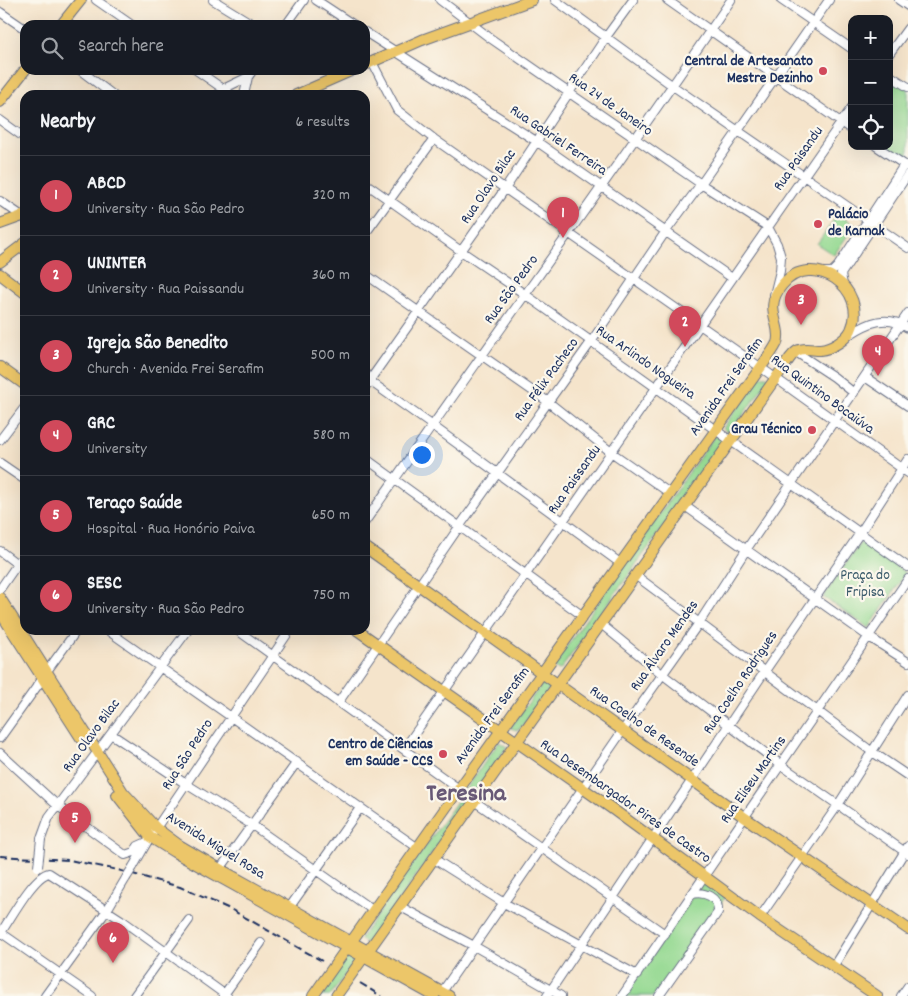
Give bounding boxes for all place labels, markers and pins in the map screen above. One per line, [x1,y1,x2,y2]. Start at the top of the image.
place label: Central de Artesanato Mestre Dezinho [684,51,813,90]
marker: Central de Artesanato Mestre Dezinho [817,65,829,77]
pin: 1 [547,197,579,238]
place label: Palácio de Karnak [828,204,885,243]
marker: Palácio de Karnak [812,218,824,230]
pin: 3 [785,284,817,325]
pin: 2 [669,306,701,347]
pin: 4 [862,335,894,376]
place label: Grau Técnico [731,419,802,441]
marker: Grau Técnico [806,424,818,436]
place label: Centro de Ciências em Saúde - CCS [328,734,433,773]
marker: Centro de Ciências em Saúde - CCS [437,748,449,760]
pin: 5 [59,802,91,843]
pin: 6 [97,922,129,963]

